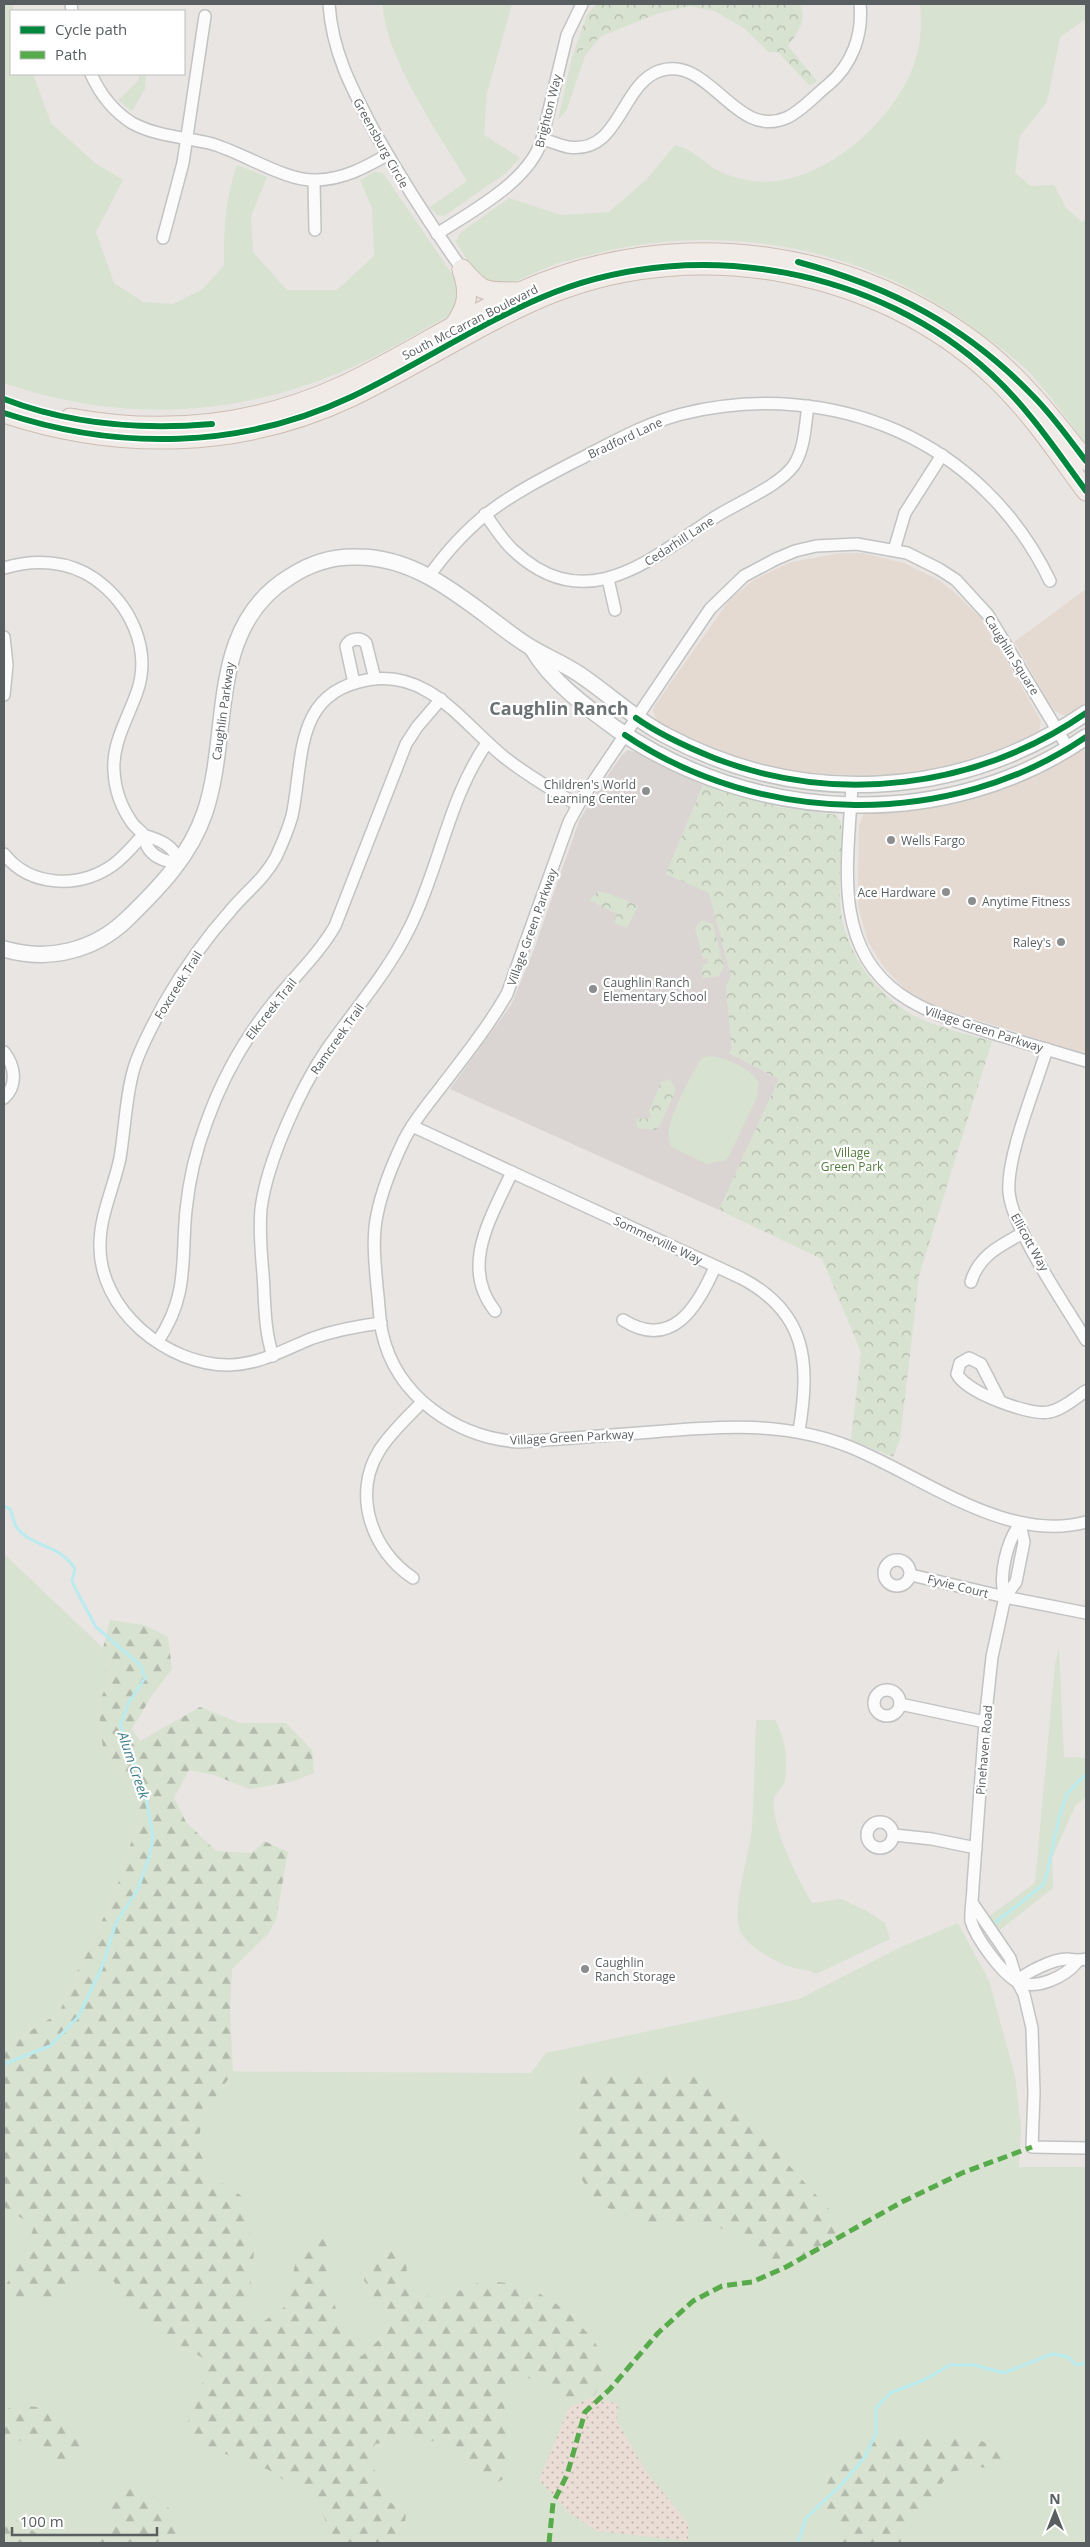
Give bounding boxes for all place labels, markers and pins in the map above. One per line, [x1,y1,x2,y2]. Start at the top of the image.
place label: Children's World Learning Center [544,776,636,807]
marker: Children's World Learning Center [640,785,652,797]
place label: Wells Fargo [901,832,965,849]
marker: Wells Fargo [885,834,897,846]
place label: Ace Hardware [857,884,936,901]
marker: Ace Hardware [940,886,952,898]
place label: Anytime Fitness [982,893,1071,910]
marker: Anytime Fitness [966,895,978,907]
place label: Raley's [1013,934,1051,951]
marker: Raley's [1055,936,1067,948]
place label: Caughlin Ranch Elementary School [603,974,707,1005]
marker: Caughlin Ranch Elementary School [587,983,599,995]
place label: Caughlin Ranch Storage [595,1954,676,1985]
marker: Caughlin Ranch Storage [579,1963,591,1975]

